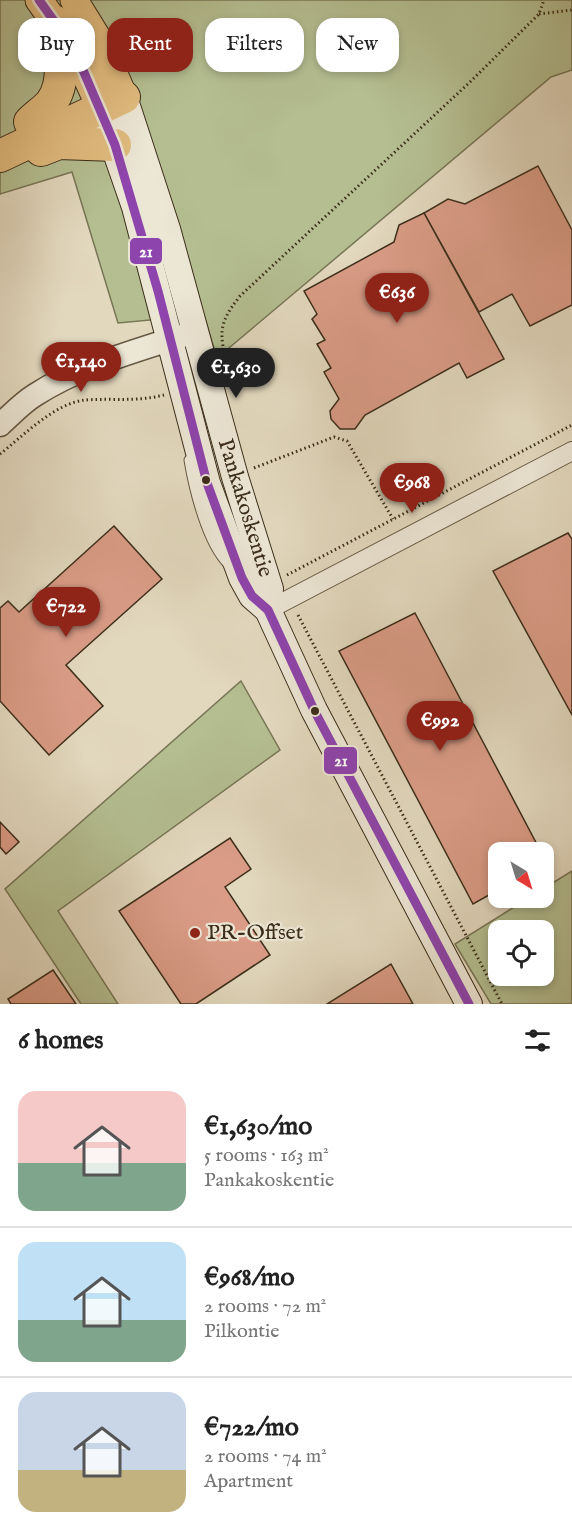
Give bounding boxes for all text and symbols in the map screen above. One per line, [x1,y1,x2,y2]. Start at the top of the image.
chip: Buy [18,18,95,72]
chip: Rent [107,18,193,72]
chip: Filters [205,18,304,72]
chip: New [316,18,399,72]
line badge: 21 [129,237,163,265]
text: 21 [139,243,153,263]
pin: €636 [361,273,433,324]
text: €636 [379,280,415,305]
pin: €1,140 [32,342,130,393]
pin: €1,630 [187,348,285,399]
text: €1,140 [55,349,107,374]
text: €1,630 [211,355,261,380]
street label: Pankakoskentie [211,435,279,581]
pin: €968 [376,463,448,514]
text: €968 [394,470,430,495]
unlabelled marker [200,474,212,486]
pin: €722 [30,587,102,638]
text: €722 [46,594,86,619]
pin: €992 [404,701,476,752]
unlabelled marker [309,705,321,717]
text: €992 [421,708,459,733]
line badge: 21 [323,746,358,775]
text: 21 [334,752,348,772]
north arrow [488,842,554,908]
map controls [488,842,554,986]
place label: PR-Offset [207,919,304,947]
button: locate [488,920,554,986]
marker: PR-Offset [188,926,202,940]
text: 6 homes [18,1024,103,1057]
icon: filters [521,1024,554,1057]
text: €1,630/mo [204,1110,312,1143]
icon: home [66,1115,138,1187]
text: 5 rooms · 163 m² [204,1143,329,1168]
text: Pankakoskentie [204,1168,334,1193]
text: €968/mo [204,1261,295,1294]
icon: home [66,1266,138,1338]
text: 2 rooms · 72 m² [204,1294,326,1319]
text: Pilkontie [204,1319,280,1344]
text: €722/mo [204,1411,299,1444]
icon: home [66,1416,138,1488]
text: 2 rooms · 74 m² [204,1444,327,1469]
text: Apartment [204,1469,293,1494]

